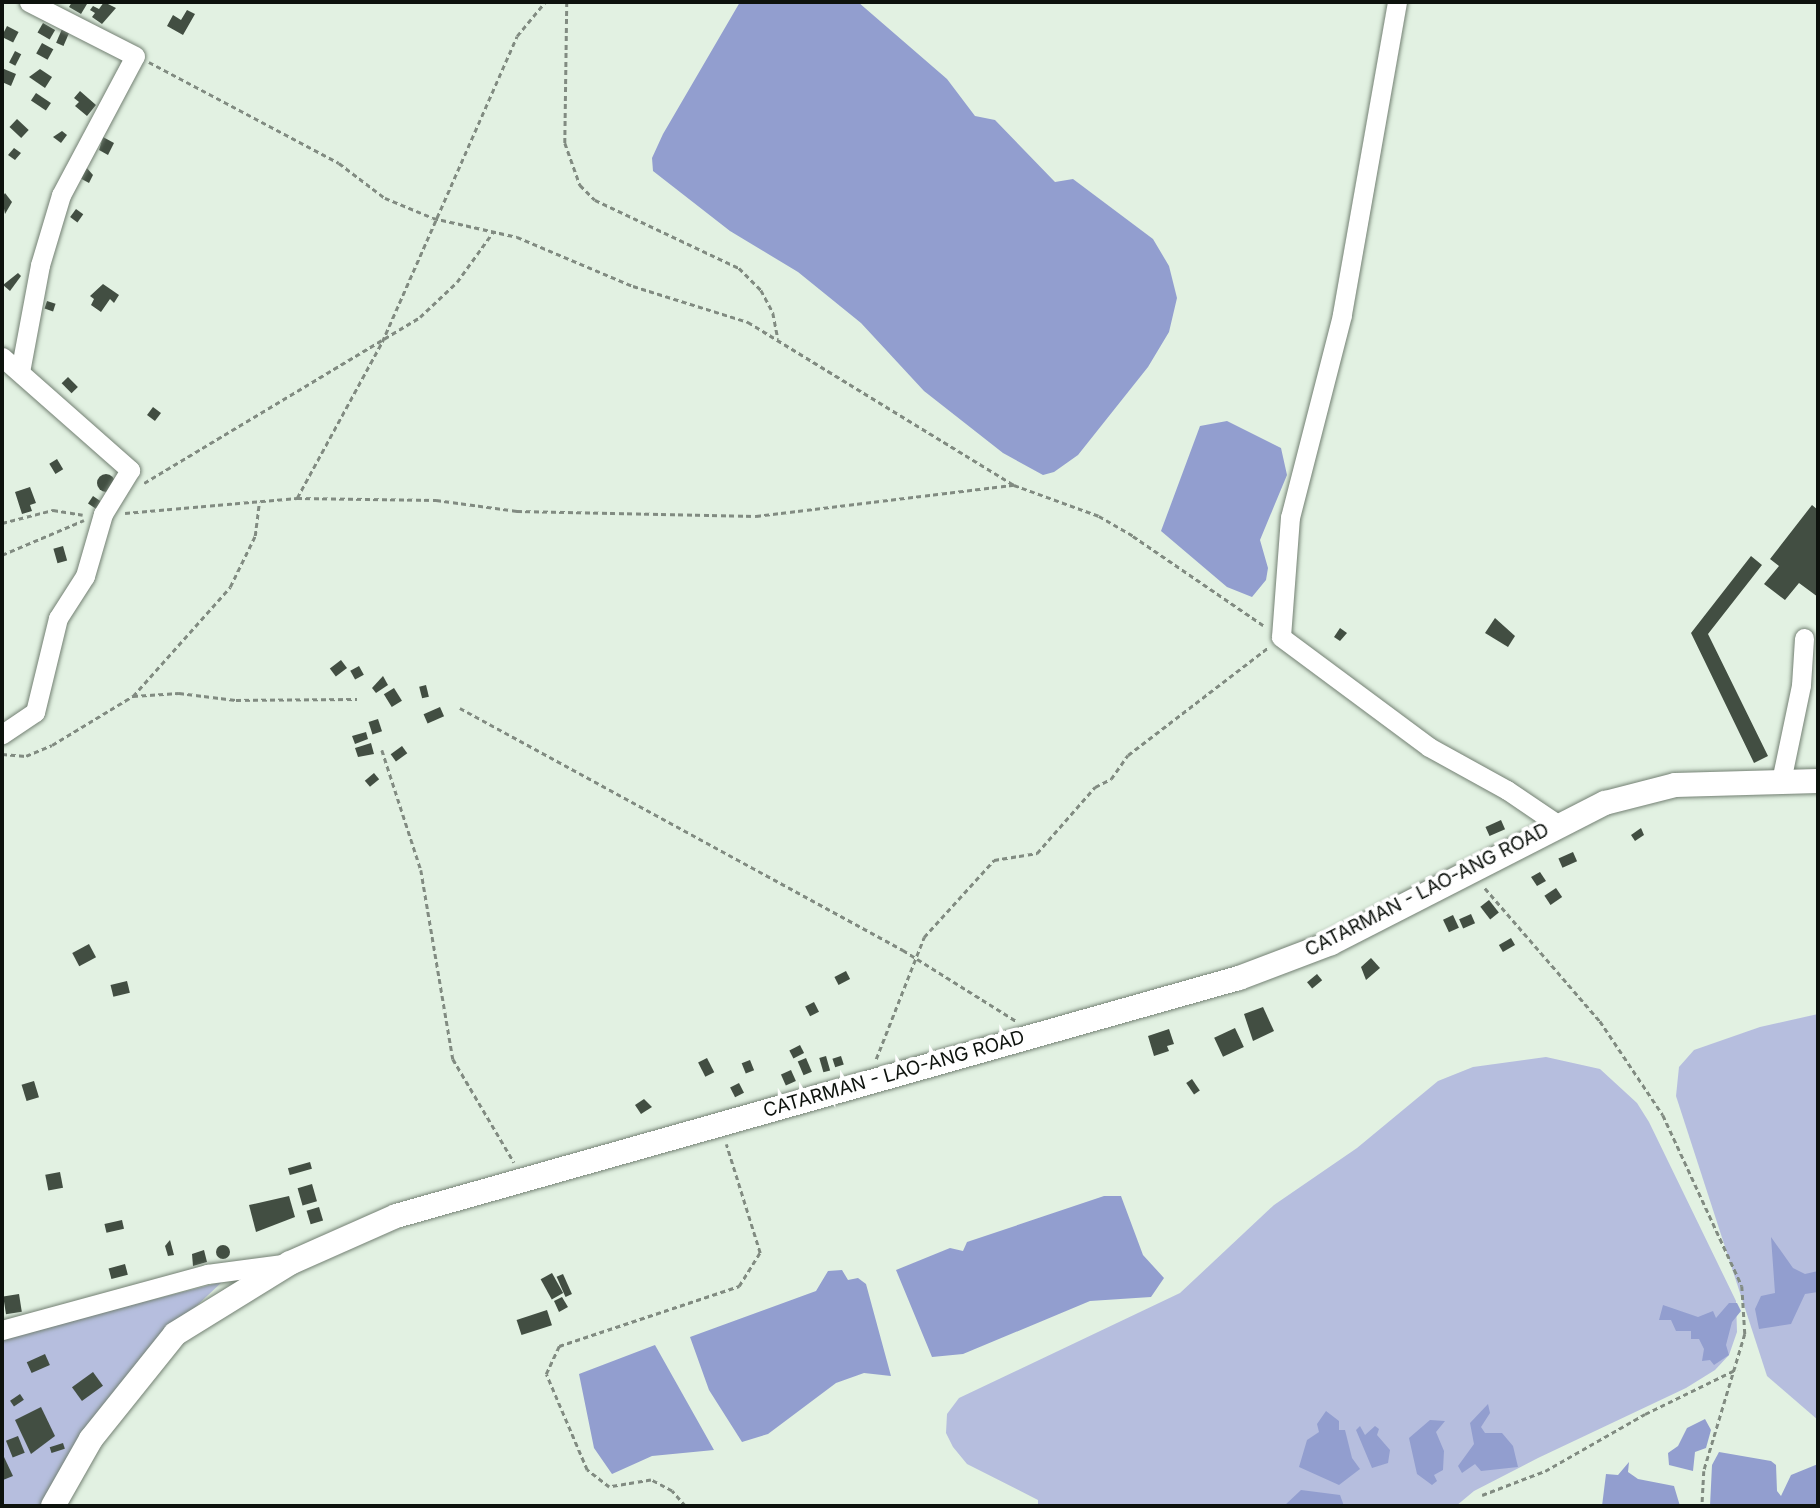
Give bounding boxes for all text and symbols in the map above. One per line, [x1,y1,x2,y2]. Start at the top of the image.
street label: CATARMAN - LAO-ANG ROAD [1301,818,1553,962]
street label: CATARMAN - LAO-ANG ROAD [761,1026,1027,1122]

